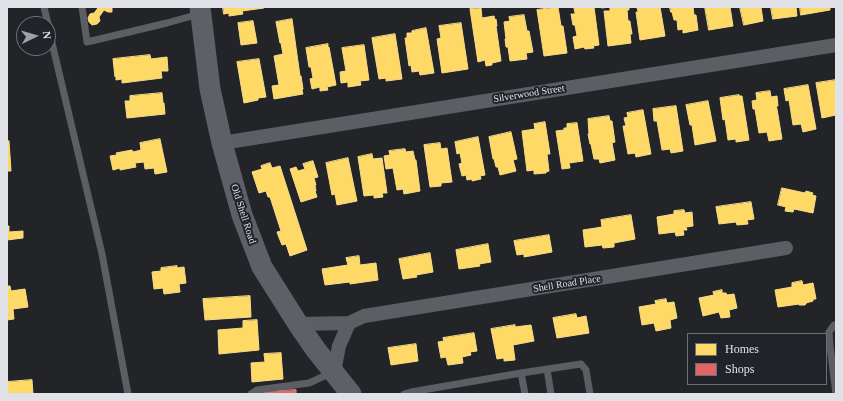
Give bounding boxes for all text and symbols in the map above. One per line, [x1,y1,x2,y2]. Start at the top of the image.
north arrow [16,16,56,56]
text: N [41,31,53,40]
street label: Silverwood Street [493,82,565,106]
street label: Old Shell Road [228,183,258,245]
street label: Shell Road Place [532,273,602,295]
legend [687,333,827,385]
text: Homes [725,342,759,356]
text: Shops [725,362,754,376]

